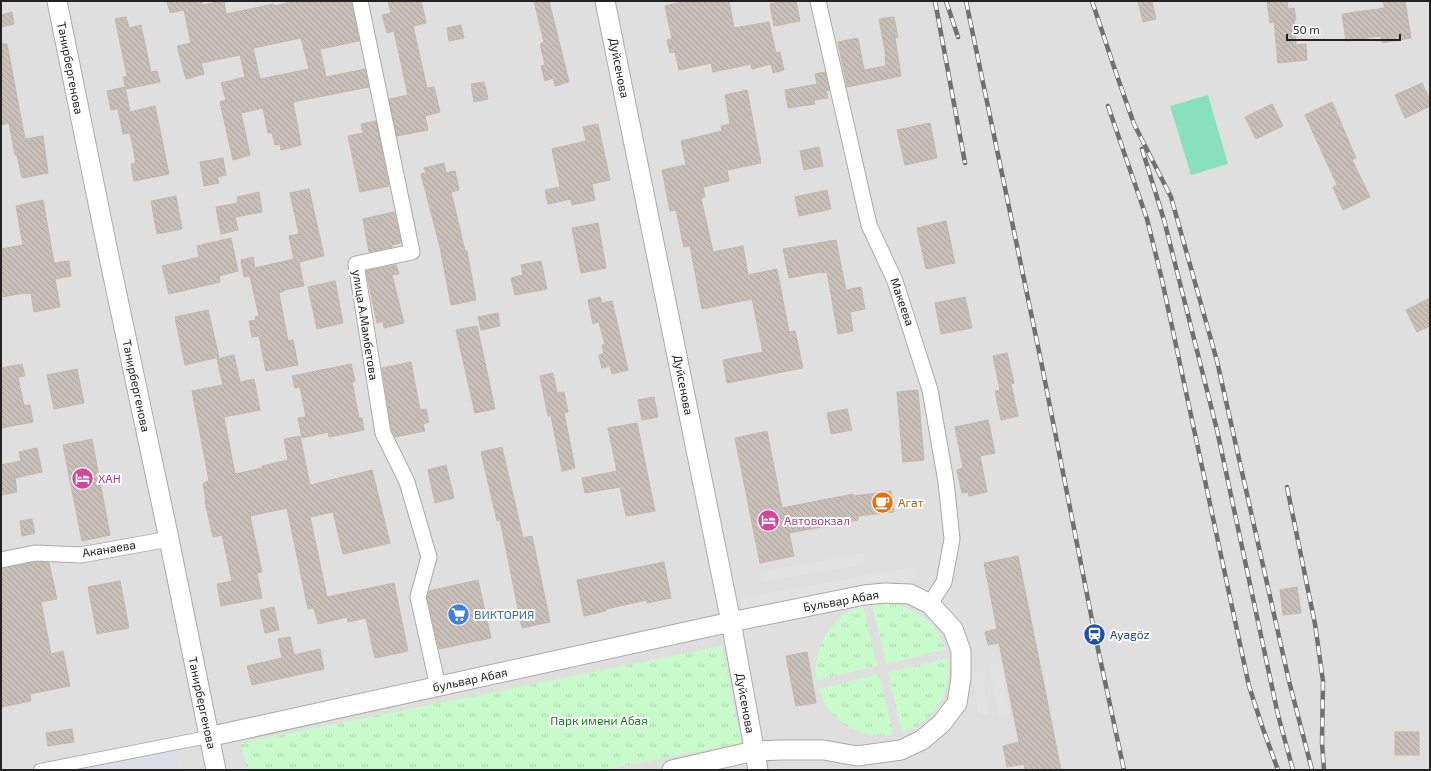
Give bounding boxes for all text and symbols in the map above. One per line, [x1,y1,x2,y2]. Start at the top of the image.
scale bar [1287,16,1400,42]
street label: Танирбергенова [55,20,87,115]
text: 50 m [1293,22,1320,36]
street label: Дуйсенова [606,37,633,99]
street label: улица А.Мамбетова [349,269,382,381]
street label: Макеева [888,276,918,327]
street label: Танирбергенова [120,338,154,433]
street label: Дуйсенова [670,354,697,416]
hotel icon: ХАН [69,466,95,492]
place label: ХАН [98,471,121,485]
cafe icon: Агат [869,490,895,516]
place label: Агат [898,495,924,509]
hotel icon: Автовокзал [756,508,782,534]
place label: Автовокзал [784,513,850,527]
street label: Аканаева [81,537,137,559]
street label: Бульвар Абая [802,586,880,615]
supermarket icon: ВИКТОРИЯ [445,602,471,628]
place label: ВИКТОРИЯ [474,607,534,621]
station icon: Ayagöz [1082,622,1108,648]
place label: Ayagöz [1110,627,1150,641]
street label: Танирбергенова [186,655,220,750]
street label: бульвар Абая [431,664,509,695]
street label: Дуйсенова [733,672,758,734]
park label: Парк имени Абая [550,713,648,727]

